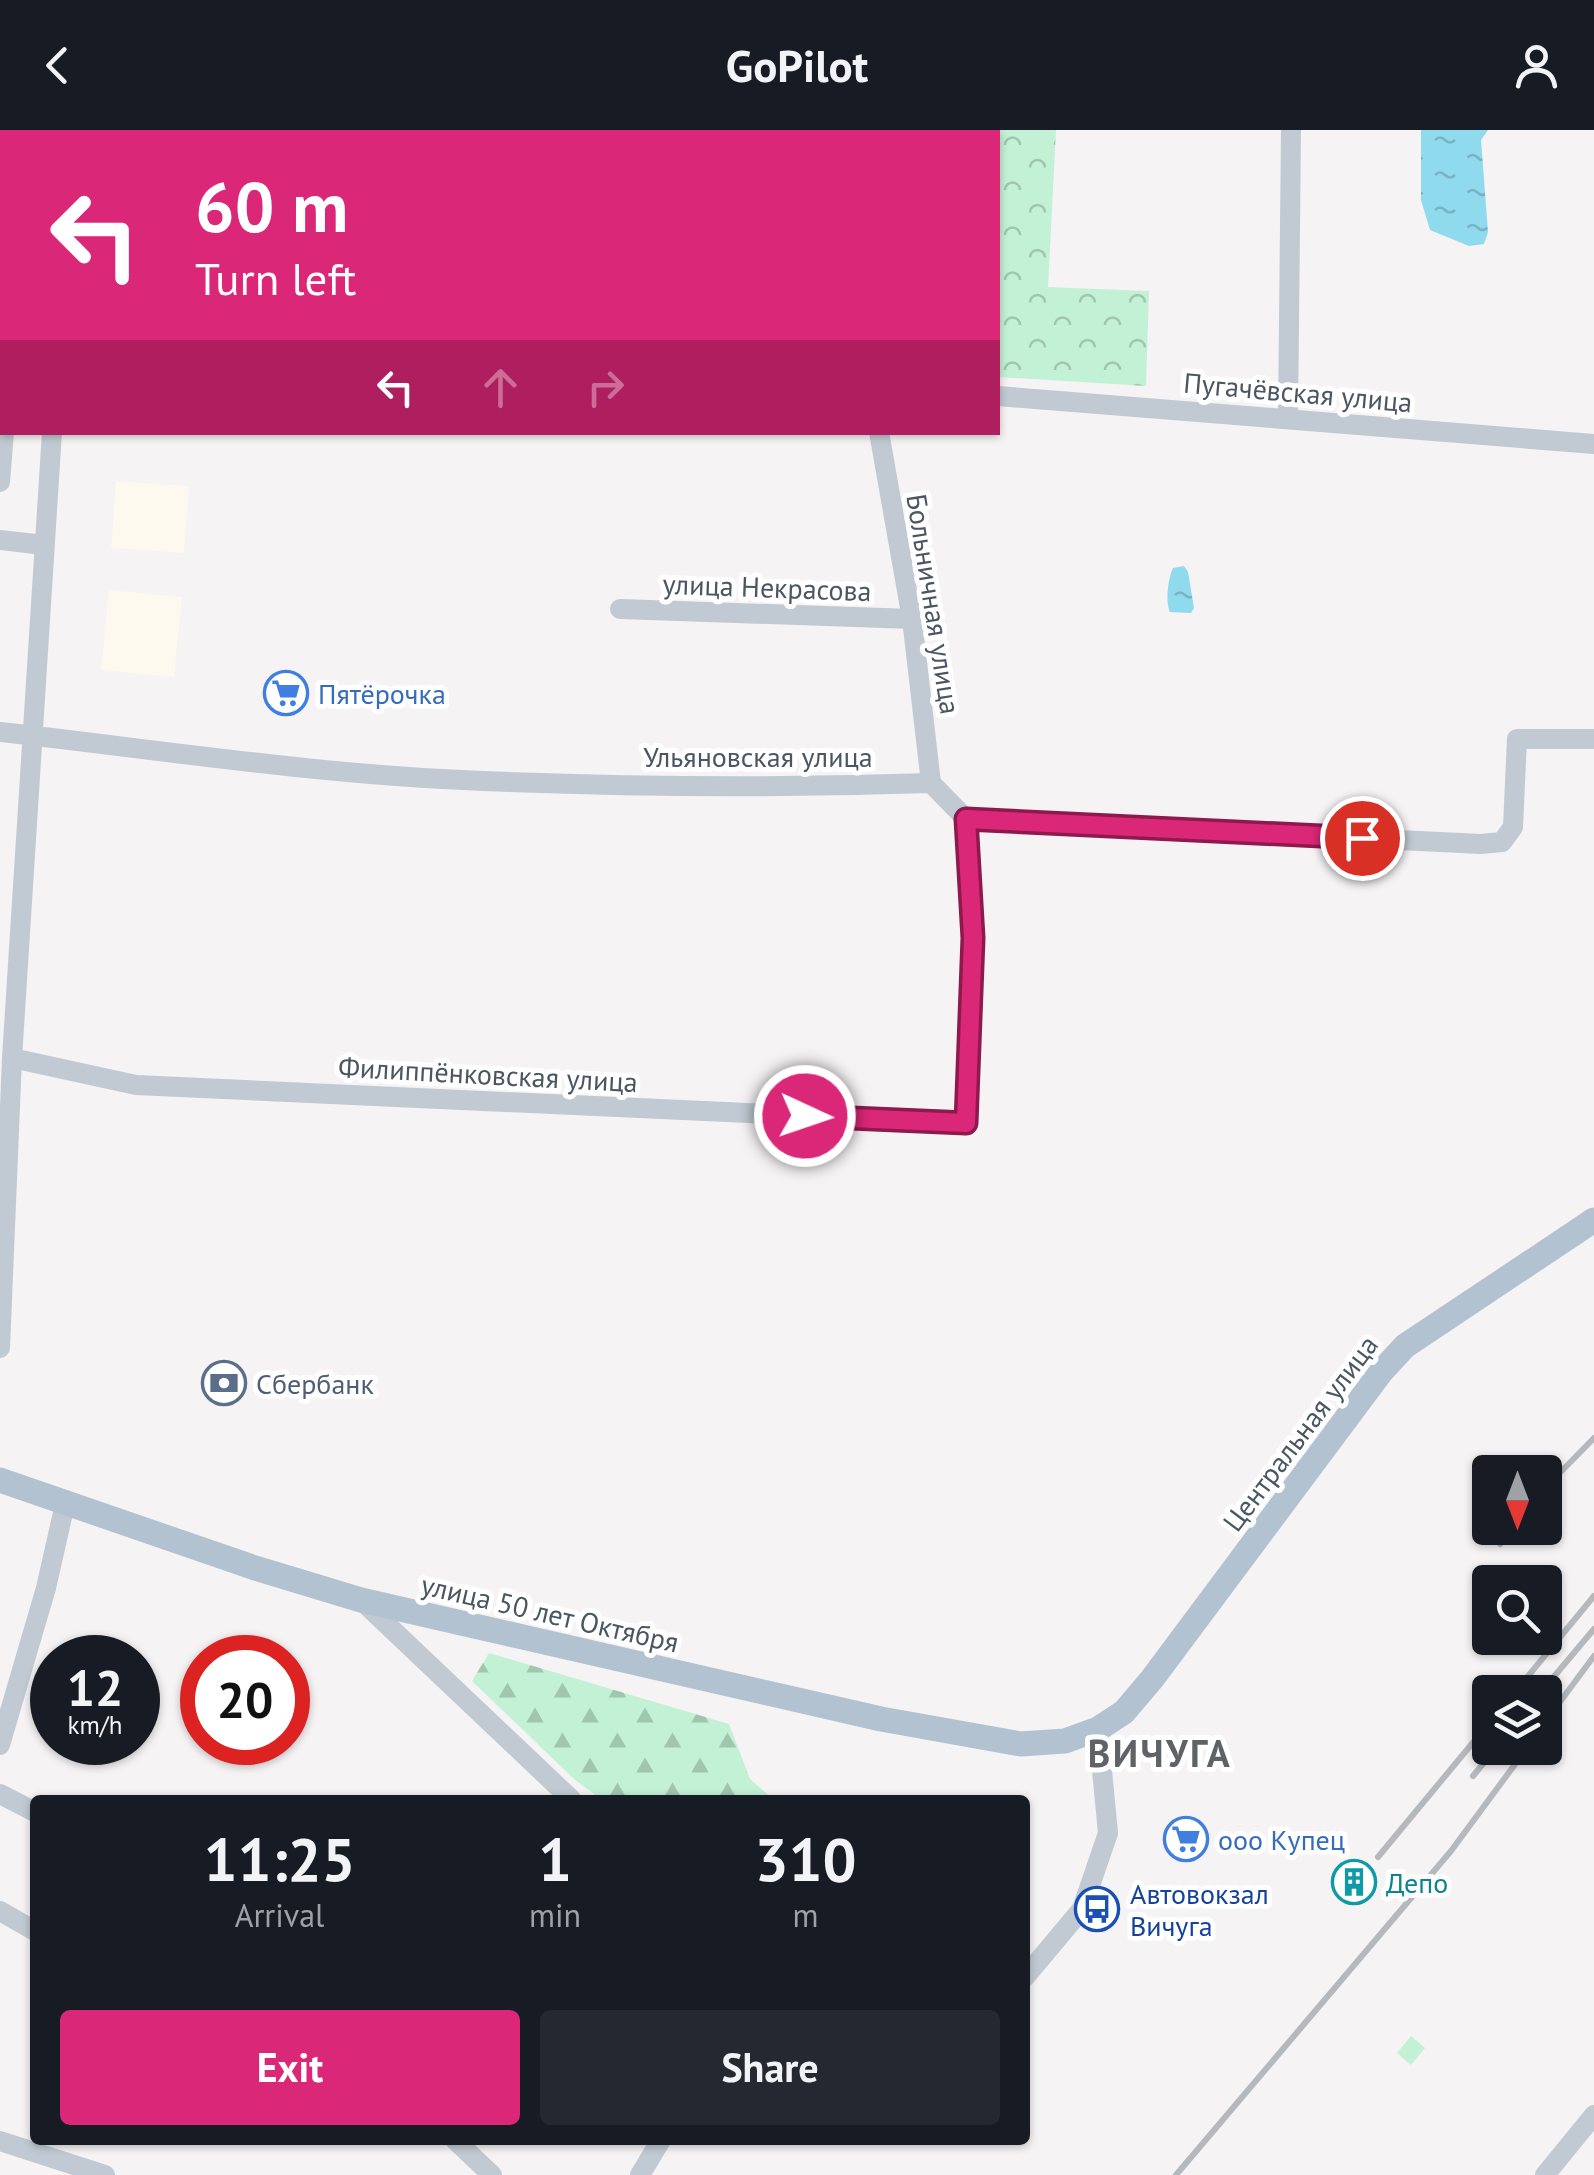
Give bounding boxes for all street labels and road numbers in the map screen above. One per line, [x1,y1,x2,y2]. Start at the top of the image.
street label: Пугачёвская улица [1182,364,1414,420]
street label: Больничная улица [898,491,970,717]
street label: улица Некрасова [662,565,872,609]
street label: Ульяновская улица [643,738,873,775]
street label: Филиппёнковская улица [337,1048,639,1100]
street label: Центральная улица [1214,1328,1386,1538]
street label: улица 50 лет Октября [418,1565,682,1661]

